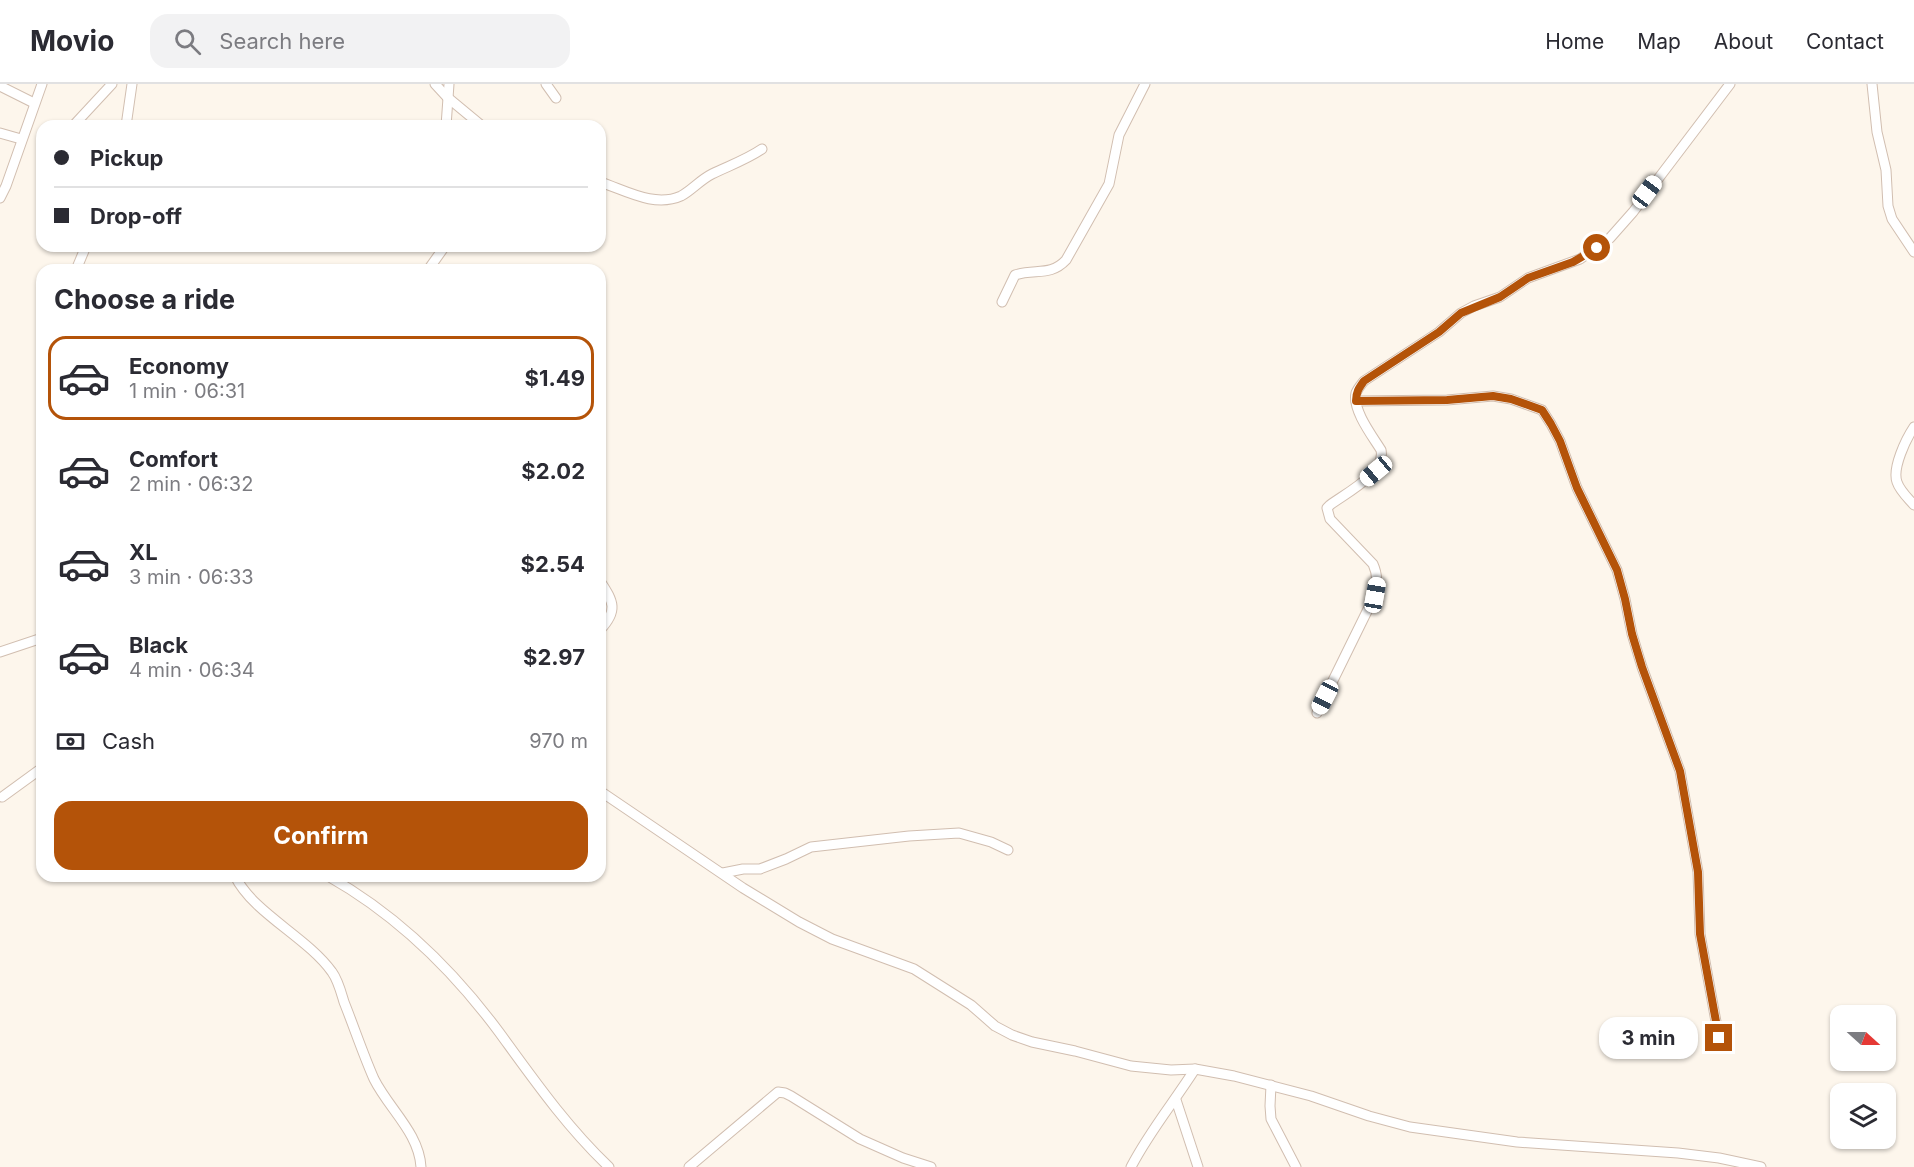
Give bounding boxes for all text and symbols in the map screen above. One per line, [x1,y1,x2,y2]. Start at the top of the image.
search box [150,14,570,68]
text: Movio [30,24,114,58]
icon: search [171,25,204,58]
text: Search here [219,28,345,54]
text: Home [1545,29,1604,54]
text: Map [1637,29,1681,54]
text: About [1714,29,1773,54]
text: Contact [1806,29,1884,54]
text: Pickup [90,145,164,171]
car [1629,172,1665,212]
text: Drop-off [90,203,182,229]
route start [1583,234,1610,261]
text: Choose a ride [54,283,235,316]
icon: car [57,351,111,405]
text: Economy [129,353,229,379]
text: $1.49 [525,365,585,391]
text: 1 min · 06:31 [129,379,245,403]
icon: car [57,444,111,498]
text: Comfort [129,446,218,472]
car [1356,453,1396,489]
text: $2.02 [521,458,585,484]
text: 2 min · 06:32 [129,472,253,496]
icon: car [57,537,111,591]
text: XL [129,539,158,565]
text: $2.54 [521,551,585,577]
text: 3 min · 06:33 [129,565,254,589]
car [1363,576,1387,614]
icon: car [57,630,111,684]
text: Black [129,632,188,658]
text: $2.97 [523,644,585,670]
text: 4 min · 06:34 [129,658,255,682]
car [1309,677,1341,717]
icon: cash [54,725,87,758]
text: Cash [102,728,155,754]
text: 970 m [529,729,588,753]
button: Confirm [54,801,588,870]
north arrow [1830,1005,1896,1071]
map controls [1830,1005,1896,1149]
callout: 3 min [1599,1017,1698,1059]
route end [1705,1024,1732,1051]
text: 3 min [1622,1026,1675,1050]
button: layers [1830,1083,1896,1149]

